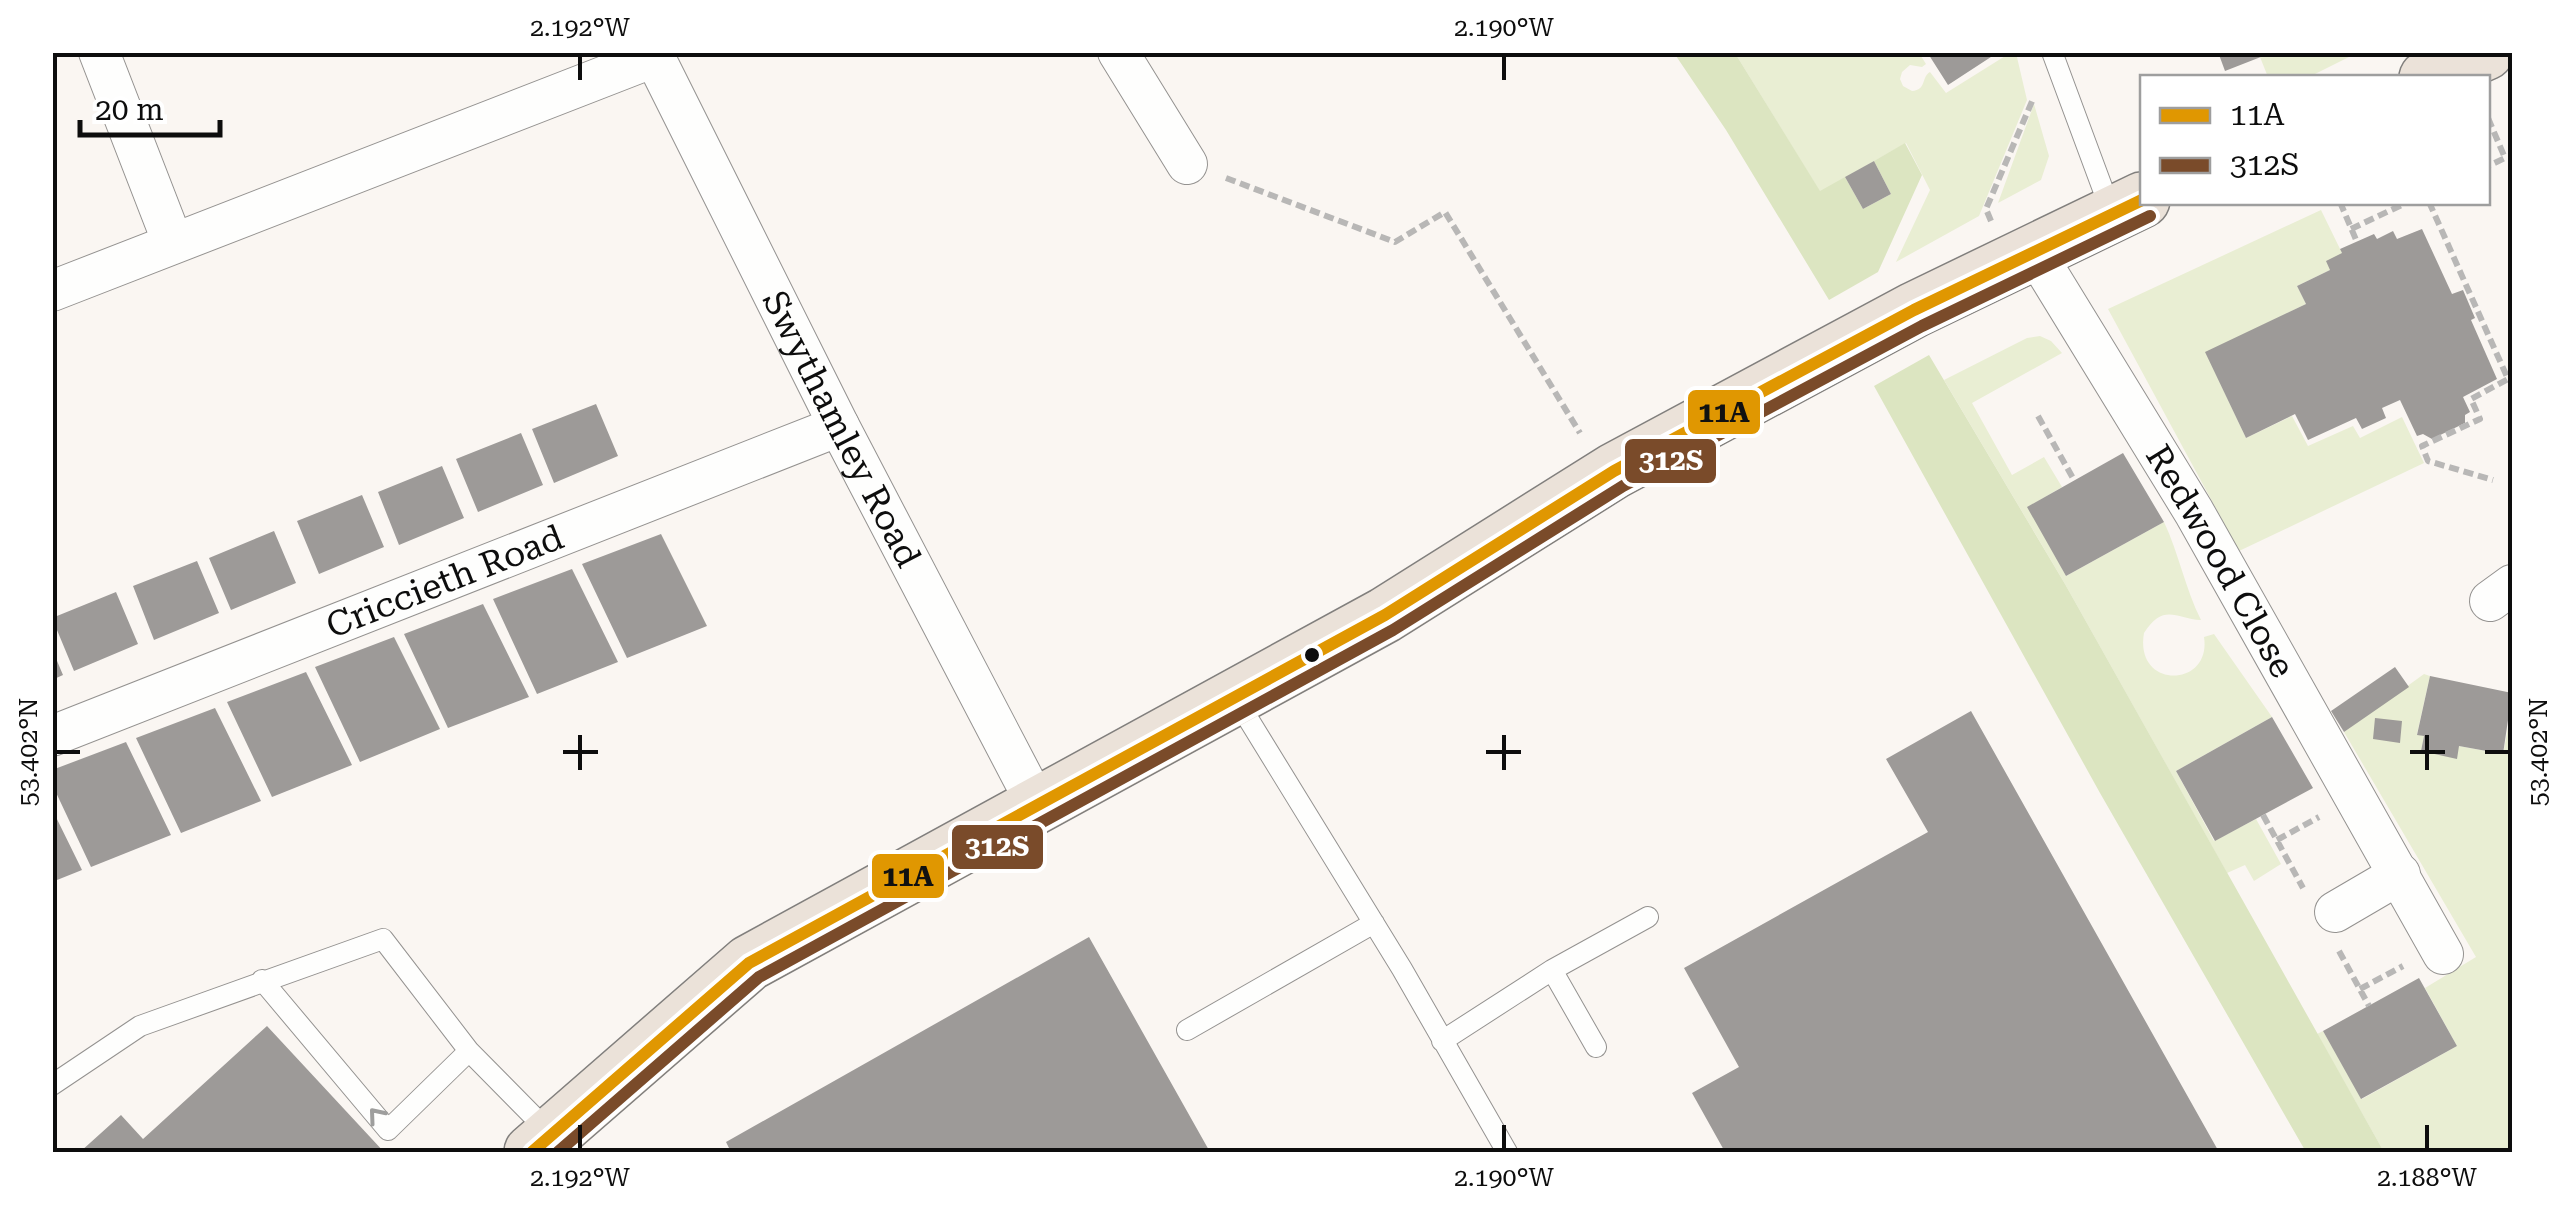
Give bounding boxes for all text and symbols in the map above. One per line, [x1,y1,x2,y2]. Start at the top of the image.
text: 2.192°W [530,13,631,42]
text: 2.190°W [1454,13,1555,42]
scale bar [80,75,220,137]
legend [2140,75,2490,205]
text: 20 m [95,92,164,127]
text: 11A [2230,97,2285,132]
text: 312S [2230,147,2299,182]
street label: Swythamley Road [754,284,930,574]
line badge: 11A [1686,388,1762,436]
text: 11A [1698,396,1750,429]
line badge: 312S [1623,437,1718,485]
street label: Redwood Close [2137,438,2303,685]
text: 312S [1639,444,1703,477]
street label: Criccieth Road [320,516,569,646]
unlabelled marker [1302,645,1322,665]
text: 53.402°N [14,698,43,806]
text: 53.402°N [2524,698,2553,806]
line badge: 312S [950,823,1045,871]
text: 312S [965,830,1029,863]
line badge: 11A [870,852,946,900]
text: 11A [882,860,934,893]
one-way arrow [370,1109,388,1127]
text: 2.192°W [530,1163,631,1192]
text: 2.190°W [1454,1163,1555,1192]
text: 2.188°W [2377,1163,2478,1192]

